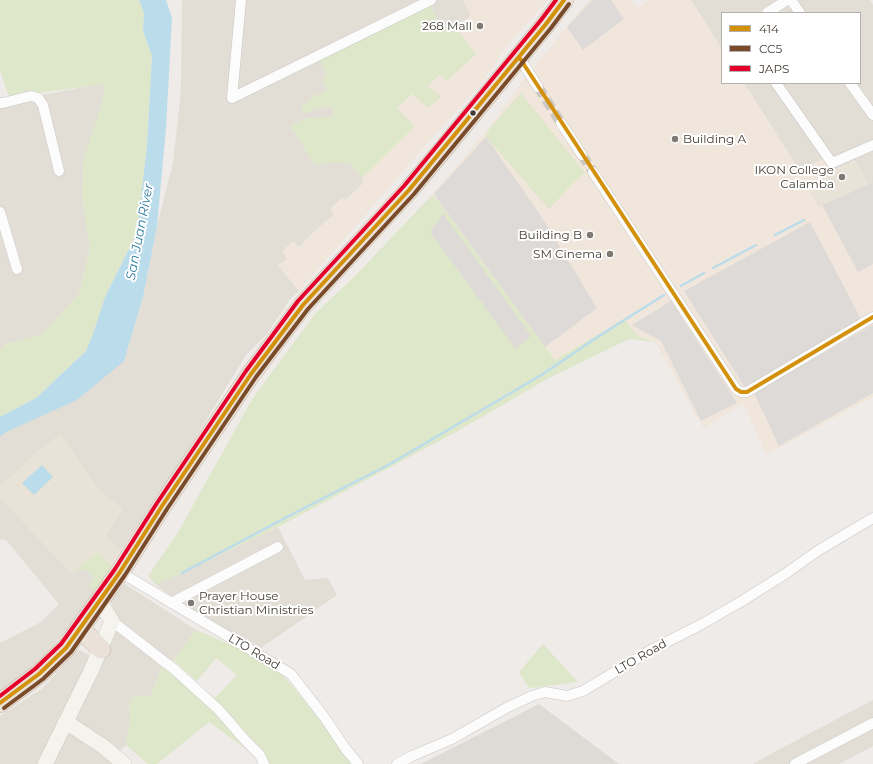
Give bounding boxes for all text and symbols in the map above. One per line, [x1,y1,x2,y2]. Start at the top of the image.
legend [721,12,861,84]
place label: 268 Mall [422,19,472,33]
marker: 268 Mall [475,21,485,31]
text: 414 [759,21,779,36]
text: CC5 [759,41,782,56]
text: JAPS [759,61,789,76]
unlabelled marker [468,108,478,118]
place label: Building A [683,132,746,146]
marker: Building A [670,134,680,144]
place label: IKON College Calamba [754,163,834,191]
marker: IKON College Calamba [837,172,847,182]
water label: San Juan River [123,182,157,282]
place label: Building B [519,228,582,242]
marker: Building B [585,230,595,240]
place label: SM Cinema [533,247,602,261]
marker: SM Cinema [605,249,615,259]
place label: Prayer House Christian Ministries [199,589,314,617]
marker: Prayer House Christian Ministries [186,598,196,608]
street label: LTO Road [226,631,282,673]
street label: LTO Road [613,636,669,678]

